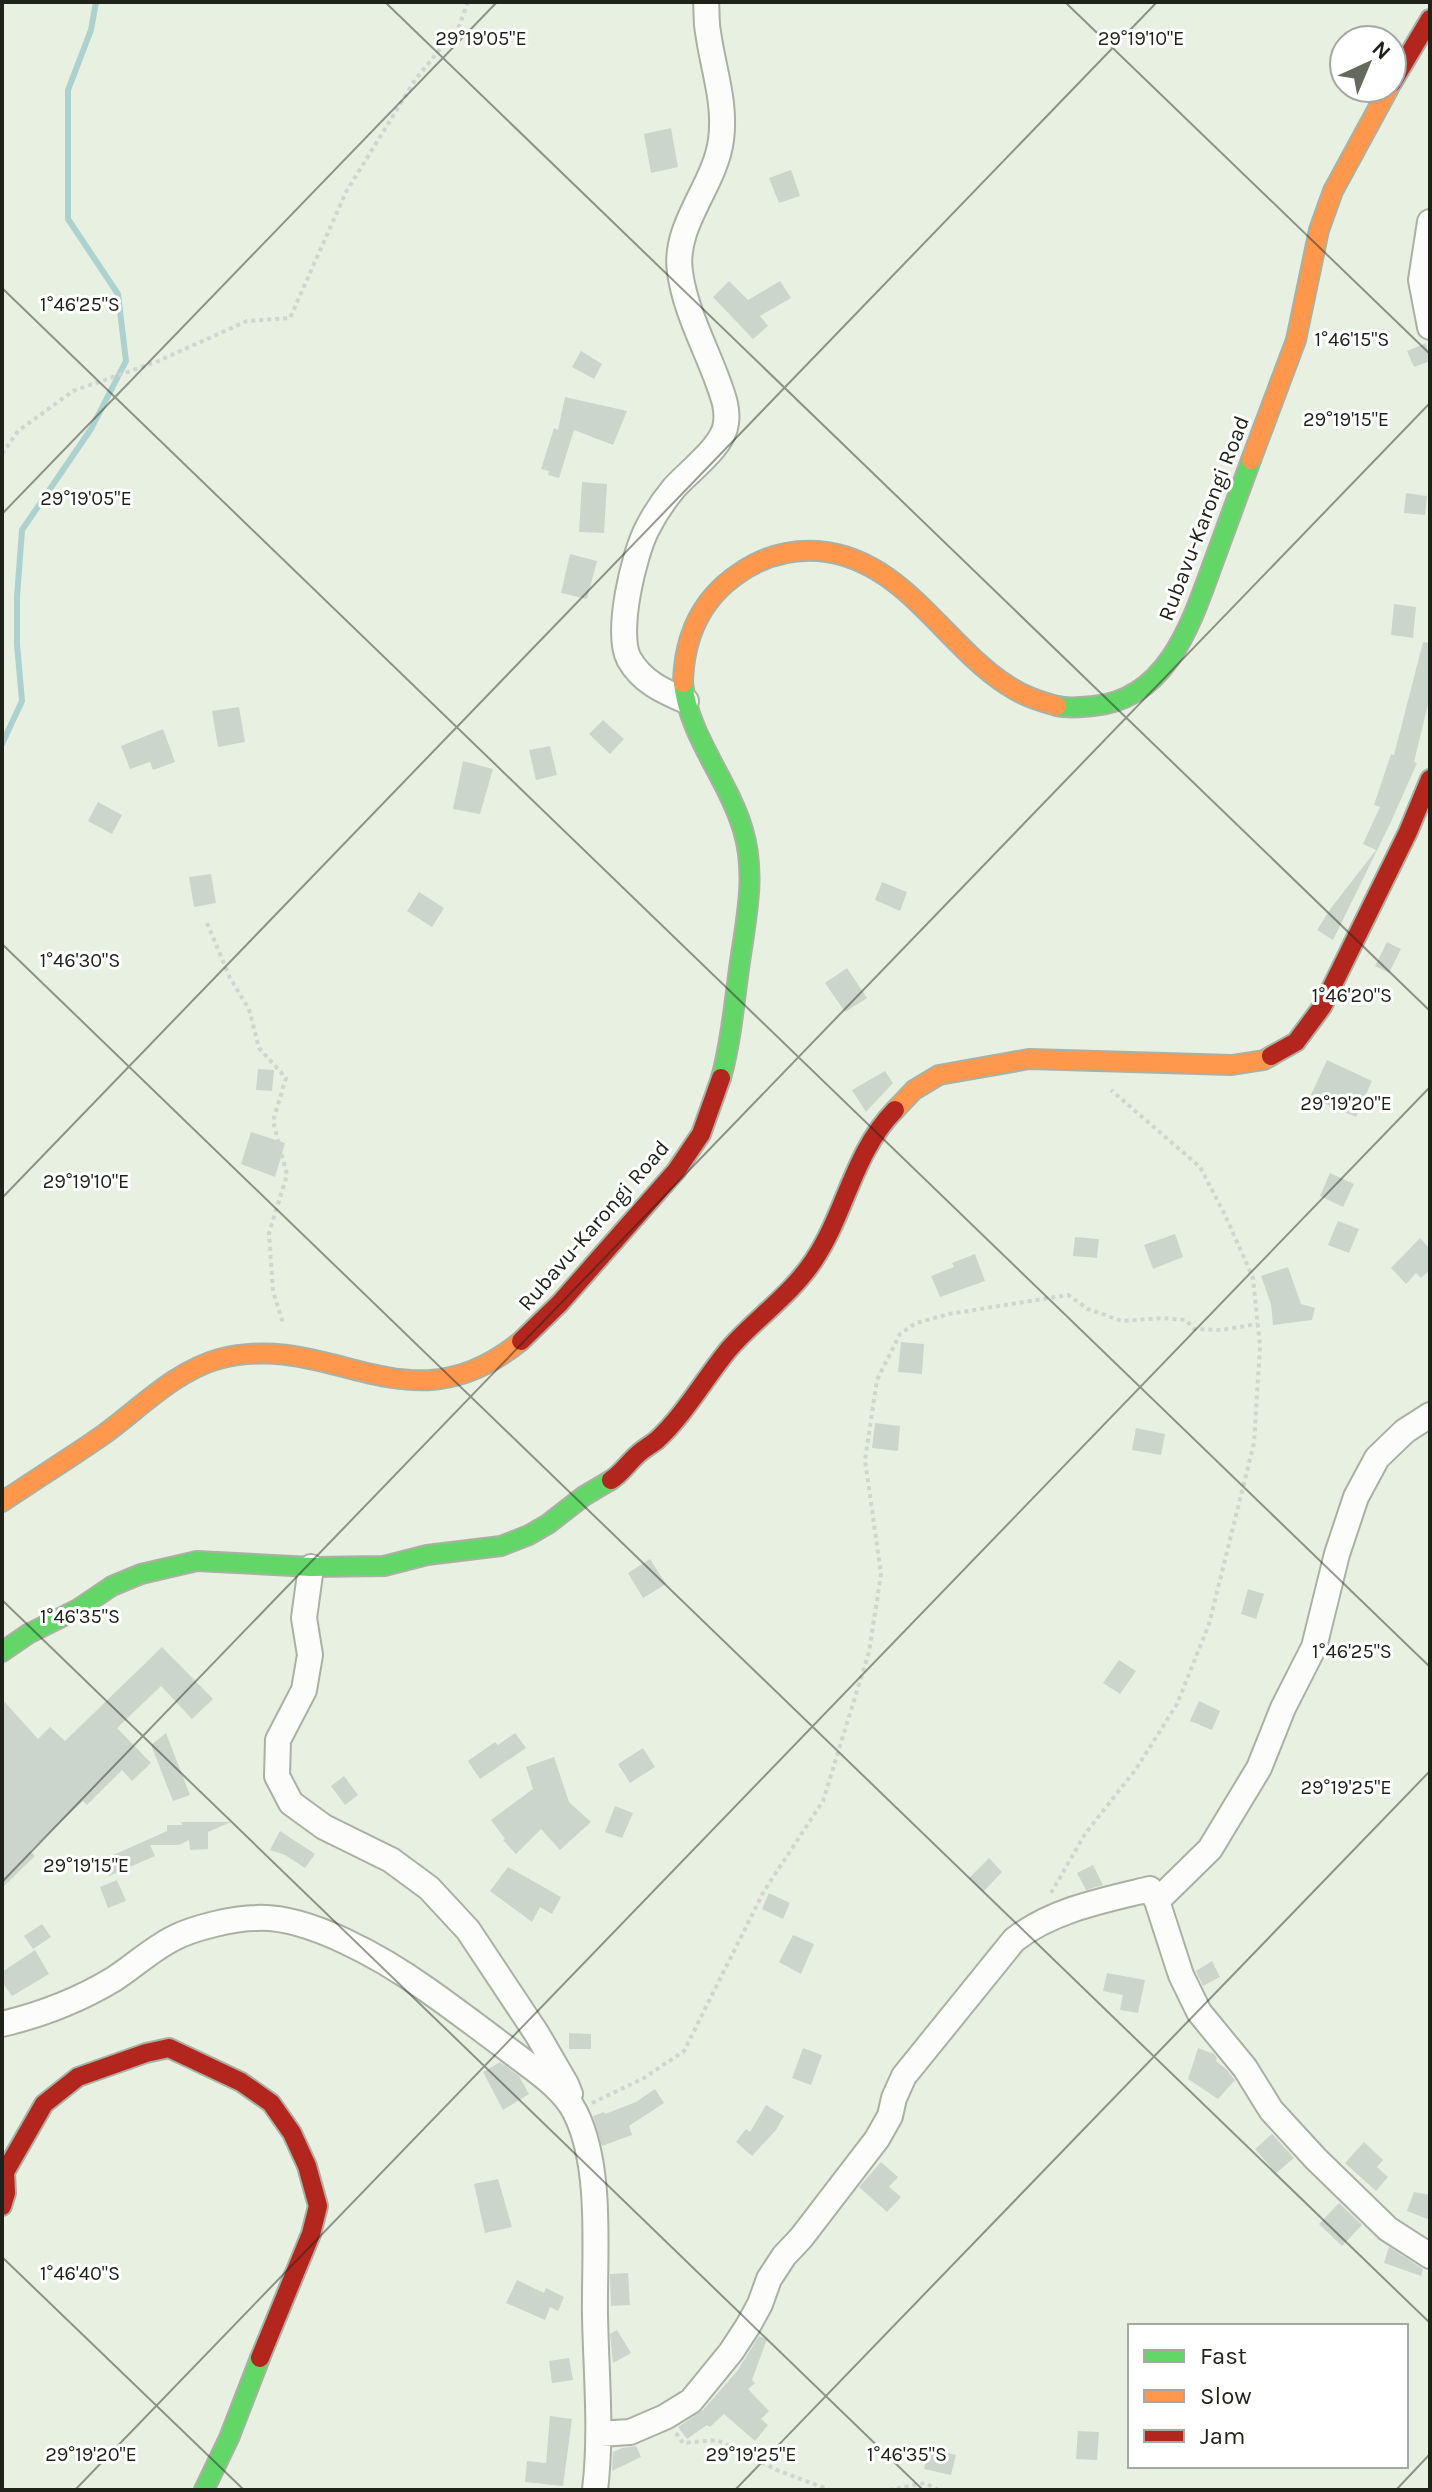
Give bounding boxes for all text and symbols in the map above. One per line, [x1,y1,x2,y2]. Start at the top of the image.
north arrow [1328,24,1408,104]
text: 29°19'05"E [435,27,527,50]
text: 29°19'10"E [1098,27,1184,50]
text: N [1366,35,1396,65]
text: 1°46'25"S [40,293,120,316]
text: 1°46'15"S [1315,328,1389,351]
text: 29°19'15"E [1303,408,1389,431]
street label: Rubavu-Karongi Road [1153,412,1255,625]
text: 29°19'05"E [40,487,132,510]
text: 1°46'30"S [40,949,120,972]
text: 1°46'20"S [1312,984,1392,1007]
text: 29°19'20"E [1300,1092,1392,1115]
street label: Rubavu-Karongi Road [513,1135,675,1316]
text: 29°19'10"E [43,1170,129,1193]
text: 1°46'35"S [40,1605,120,1628]
text: 1°46'25"S [1312,1640,1392,1663]
text: 29°19'25"E [1300,1776,1392,1799]
text: 29°19'15"E [43,1854,129,1877]
text: 1°46'40"S [40,2262,120,2285]
legend [1128,2324,1408,2468]
text: Fast [1200,2342,1247,2370]
text: Slow [1200,2382,1252,2410]
text: Jam [1200,2422,1245,2450]
text: 29°19'20"E [45,2443,137,2466]
text: 29°19'25"E [705,2443,797,2466]
text: 1°46'35"S [867,2443,947,2466]

